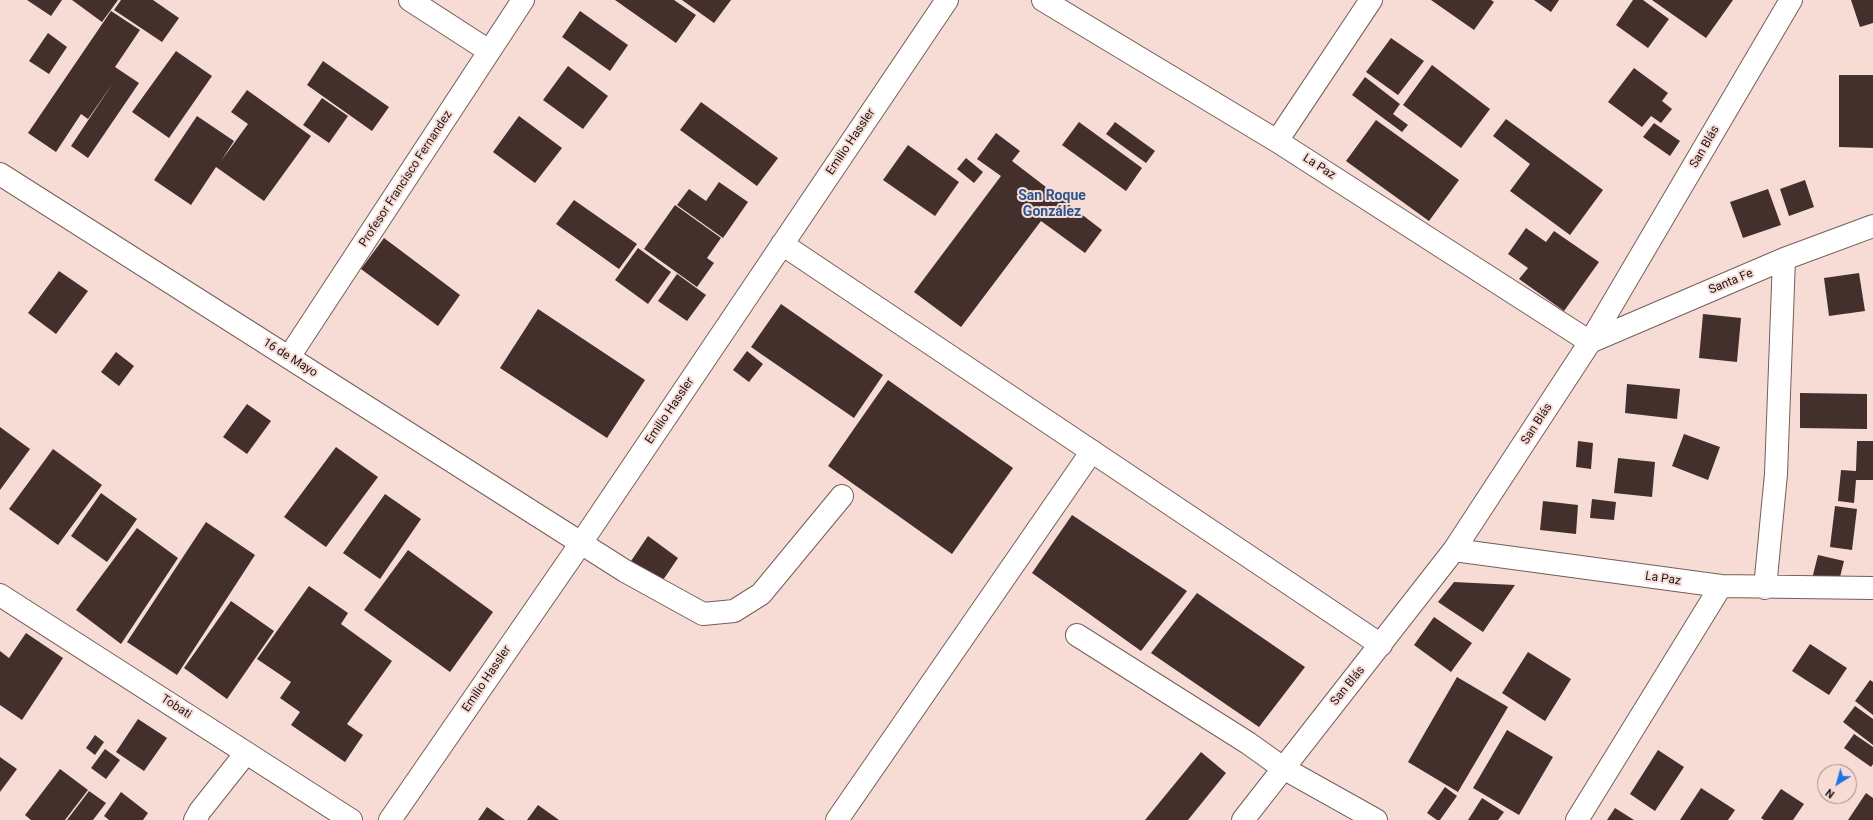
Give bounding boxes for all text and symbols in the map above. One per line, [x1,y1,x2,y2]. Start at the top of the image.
street label: Emilio Hassler [824,106,878,178]
street label: Profesor Francisco Fernandez [356,108,456,250]
street label: San Blás [1687,123,1723,171]
street label: La Paz [1300,151,1338,183]
district label: San Roque González [1018,188,1086,220]
street label: Santa Fe [1707,266,1755,298]
street label: 16 de Mayo [260,335,320,381]
street label: Emilio Hassler [643,375,697,447]
street label: San Blás [1518,401,1556,447]
street label: La Paz [1644,569,1682,589]
street label: Emilio Hassler [460,643,514,715]
street label: San Blás [1328,663,1368,709]
street label: Tobati [158,692,194,722]
north arrow [1817,764,1857,804]
text: N [1823,786,1837,801]

